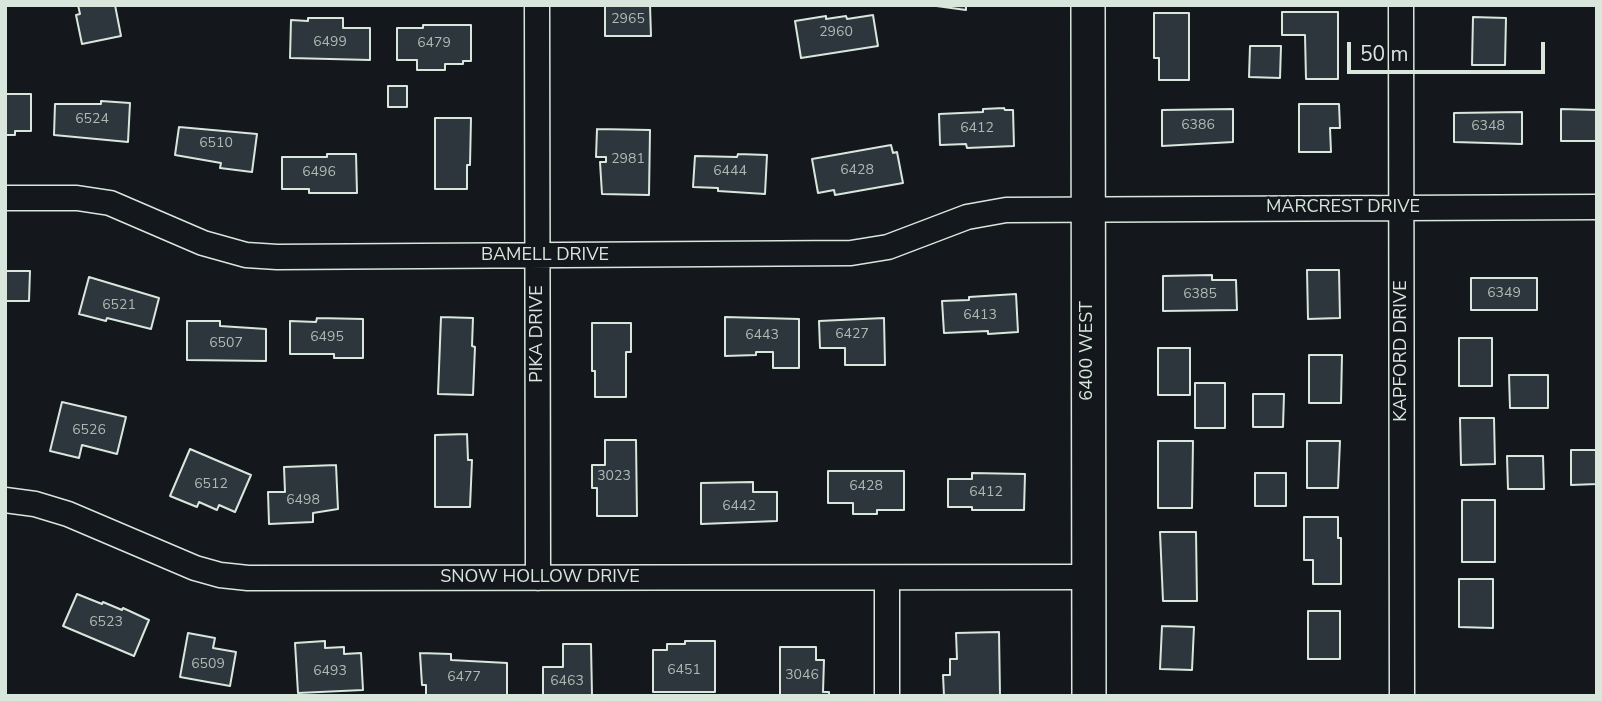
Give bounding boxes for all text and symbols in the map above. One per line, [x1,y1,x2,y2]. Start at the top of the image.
house number: 2965 [611,12,645,28]
house number: 2960 [819,25,853,41]
scale bar [1350,28,1548,72]
house number: 6499 [313,35,347,51]
house number: 6479 [417,36,451,52]
text: 50 m [1360,40,1409,68]
house number: 6524 [75,112,109,128]
house number: 6386 [1181,118,1215,134]
house number: 6348 [1471,119,1505,135]
house number: 6412 [960,121,994,137]
house number: 6510 [199,136,233,152]
house number: 2981 [611,152,645,168]
house number: 6428 [840,163,874,179]
house number: 6444 [713,164,747,180]
house number: 6496 [302,165,336,181]
street label: MARCREST DRIVE [1266,197,1420,219]
street label: BAMELL DRIVE [481,245,609,267]
street label: KAPFORD DRIVE [1391,280,1413,422]
street label: PIKA DRIVE [527,285,549,383]
house number: 6349 [1487,286,1521,302]
house number: 6385 [1183,287,1217,303]
house number: 6521 [102,298,136,314]
street label: 6400 WEST [1077,301,1099,401]
house number: 6413 [963,308,997,324]
house number: 6427 [835,327,869,343]
house number: 6443 [745,328,779,344]
house number: 6495 [310,330,344,346]
house number: 6507 [209,336,243,352]
house number: 6526 [72,423,106,439]
house number: 3023 [597,469,631,485]
house number: 6512 [194,477,228,493]
house number: 6428 [849,479,883,495]
house number: 6412 [969,485,1003,501]
house number: 6498 [286,493,320,509]
house number: 6442 [722,499,756,515]
street label: SNOW HOLLOW DRIVE [440,567,640,589]
house number: 6523 [89,615,123,631]
house number: 6509 [191,657,225,673]
house number: 6451 [667,663,701,679]
house number: 6493 [313,664,347,680]
house number: 3046 [785,668,819,684]
house number: 6477 [447,670,481,686]
house number: 6463 [550,674,584,690]

